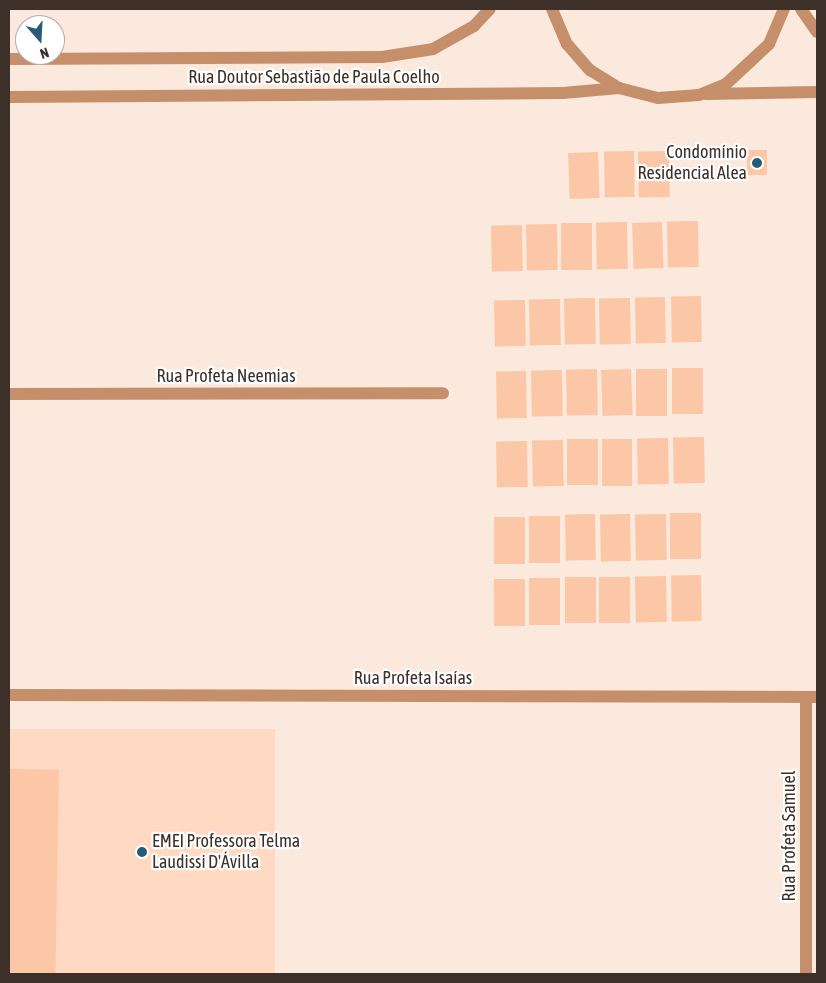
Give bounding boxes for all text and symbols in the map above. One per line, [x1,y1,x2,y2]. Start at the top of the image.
north arrow [15,15,65,65]
text: N [38,44,51,62]
street label: Rua Doutor Sebastião de Paula Coelho [188,66,440,88]
place label: Condomínio Residencial Alea [638,142,747,184]
marker: Condomínio Residencial Alea [751,157,763,169]
street label: Rua Profeta Neemias [157,365,295,387]
street label: Rua Profeta Isaías [354,667,472,689]
street label: Rua Profeta Samuel [778,771,800,901]
place label: EMEI Professora Telma Laudissi D'Ávilla [152,831,300,874]
marker: EMEI Professora Telma Laudissi D'Ávilla [136,846,148,858]

